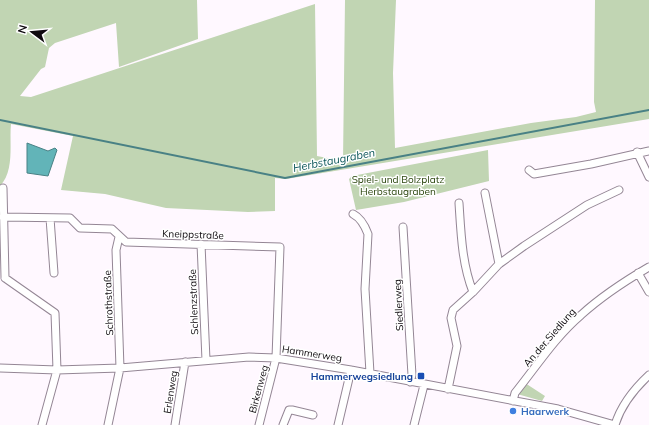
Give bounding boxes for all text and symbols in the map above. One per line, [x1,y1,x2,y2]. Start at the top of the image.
north arrow [12,12,52,52]
text: N [15,23,30,35]
water label: Herbstaugraben [292,145,376,175]
park label: Spiel- und Bolzplatz Herbstaugraben [352,173,444,198]
street label: Kneippstraße [162,227,224,242]
street label: Schlenzstraße [186,269,201,335]
street label: Schrothstraße [101,270,116,336]
street label: Siedlerweg [391,279,406,331]
street label: An der Siedlung [520,305,578,369]
street label: Hammerweg [281,342,343,365]
street label: Birkenweg [246,364,271,415]
street label: Erlenweg [161,370,180,414]
place label: Hammerwegsiedlung [311,370,413,383]
marker: Hammerwegsiedlung [416,371,426,381]
place label: Haarwerk [521,405,570,418]
marker: Haarwerk [508,406,518,416]

